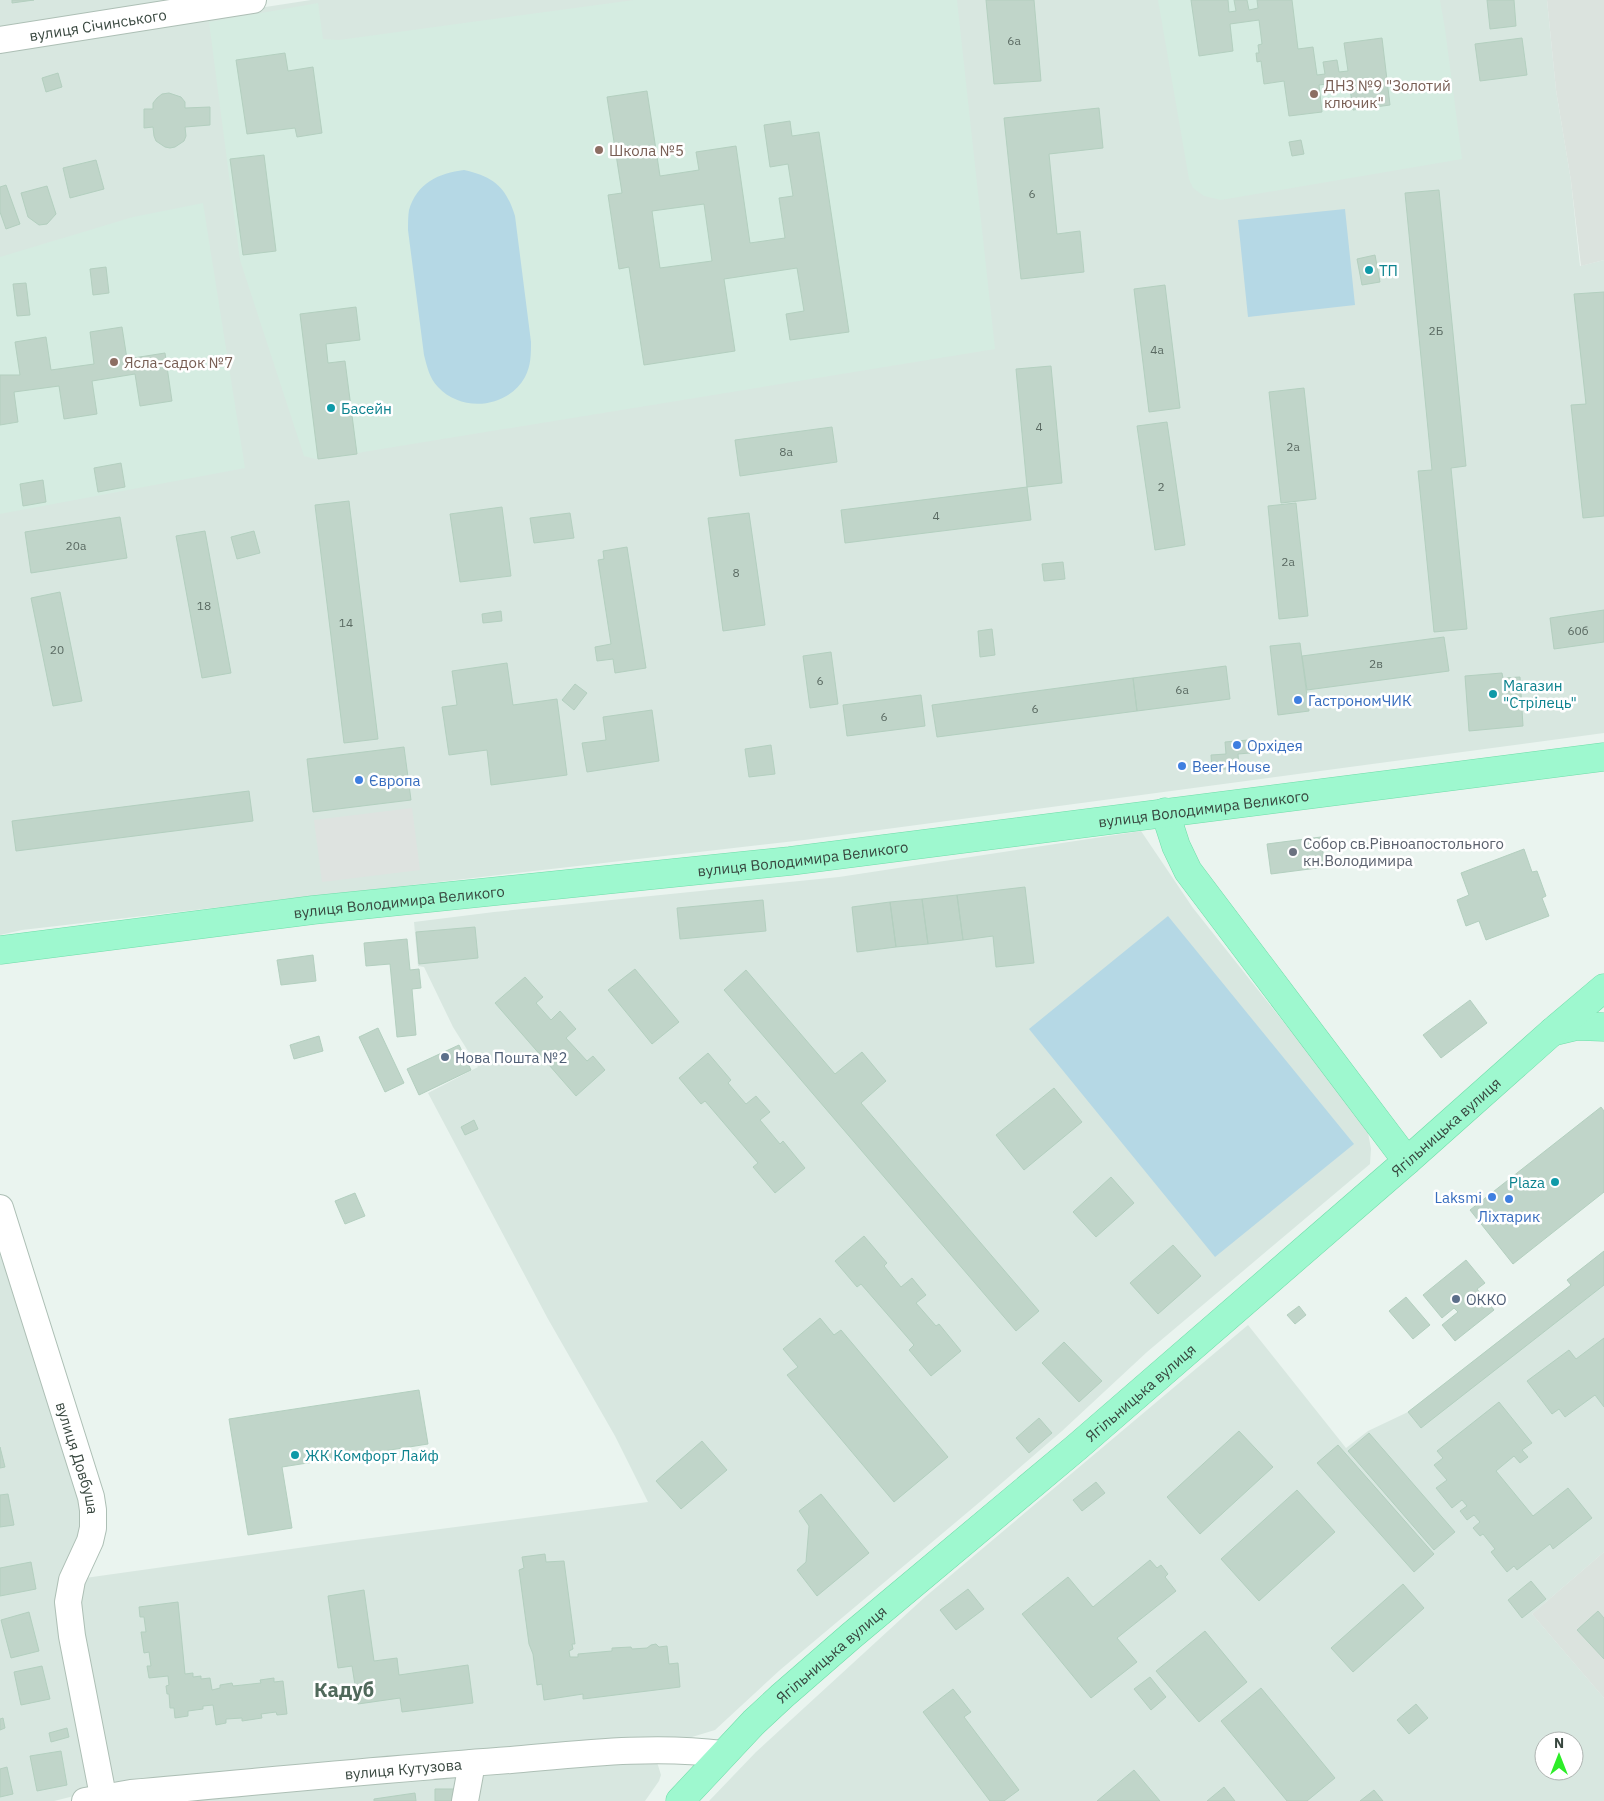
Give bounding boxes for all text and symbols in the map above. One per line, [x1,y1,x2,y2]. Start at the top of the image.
street label: вулиця Січинського [28,4,168,45]
house number: 6а [1007,33,1021,48]
place label: ДНЗ №9 "Золотий ключик" [1324,76,1451,112]
marker: ДНЗ №9 "Золотий ключик" [1308,88,1320,100]
place label: Школа №5 [609,141,684,160]
marker: Школа №5 [593,144,605,156]
house number: 6 [1028,186,1036,201]
place label: ТП [1379,261,1398,280]
marker: ТП [1363,264,1375,276]
house number: 2Б [1429,323,1443,338]
house number: 4а [1150,342,1164,357]
place label: Ясла-садок №7 [124,353,233,372]
marker: Ясла-садок №7 [108,356,120,368]
place label: Басейн [341,399,392,418]
marker: Басейн [325,402,337,414]
house number: 4 [1035,419,1043,434]
house number: 2а [1286,439,1300,454]
house number: 8а [779,444,793,459]
house number: 2 [1157,479,1165,494]
house number: 4 [932,508,940,523]
house number: 20а [66,538,87,553]
house number: 2а [1281,554,1295,569]
house number: 8 [732,565,740,580]
house number: 18 [197,598,211,613]
house number: 14 [339,615,353,630]
house number: 60б [1567,623,1589,638]
house number: 20 [50,642,64,657]
house number: 2в [1369,656,1383,671]
house number: 6 [816,673,824,688]
place label: Магазин "Стрілець" [1503,676,1577,712]
house number: 6а [1175,682,1189,697]
marker: Магазин "Стрілець" [1487,688,1499,700]
place label: ГастрономЧИК [1308,691,1412,710]
marker: ГастрономЧИК [1292,694,1304,706]
house number: 6 [1031,701,1039,716]
house number: 6 [880,709,888,724]
place label: Орхідея [1247,736,1303,755]
marker: Орхідея [1231,739,1243,751]
place label: Beer House [1192,757,1270,776]
marker: Beer House [1176,760,1188,772]
place label: Європа [369,771,421,790]
marker: Європа [353,774,365,786]
street label: вулиця Володимира Великого [1097,785,1310,831]
place label: Собор св.Рівноапостольного кн.Володимира [1303,834,1504,870]
street label: вулиця Володимира Великого [696,836,909,880]
marker: Собор св.Рівноапостольного кн.Володимира [1287,846,1299,858]
street label: вулиця Володимира Великого [292,881,506,922]
place label: Нова Пошта №2 [455,1048,567,1067]
marker: Нова Пошта №2 [439,1051,451,1063]
street label: Ягільницька вулиця [1387,1073,1504,1180]
place label: Plaza [1509,1173,1545,1192]
marker: Plaza [1549,1176,1561,1188]
place label: Laksmi [1435,1188,1482,1207]
marker: Laksmi [1486,1191,1498,1203]
marker: Ліхтарик [1503,1193,1515,1205]
place label: Ліхтарик [1478,1207,1540,1226]
place label: ОККО [1466,1290,1507,1309]
marker: ОККО [1450,1293,1462,1305]
street label: Ягільницька вулиця [1081,1339,1199,1445]
street label: вулиця Довбуша [52,1399,103,1514]
place label: ЖК Комфорт Лайф [305,1446,439,1465]
marker: ЖК Комфорт Лайф [289,1449,301,1461]
street label: Ягільницька вулиця [771,1601,890,1707]
district label: Кадуб [314,1676,374,1703]
north arrow [1534,1731,1584,1781]
text: N [1554,1734,1564,1752]
street label: вулиця Кутузова [344,1754,463,1783]

